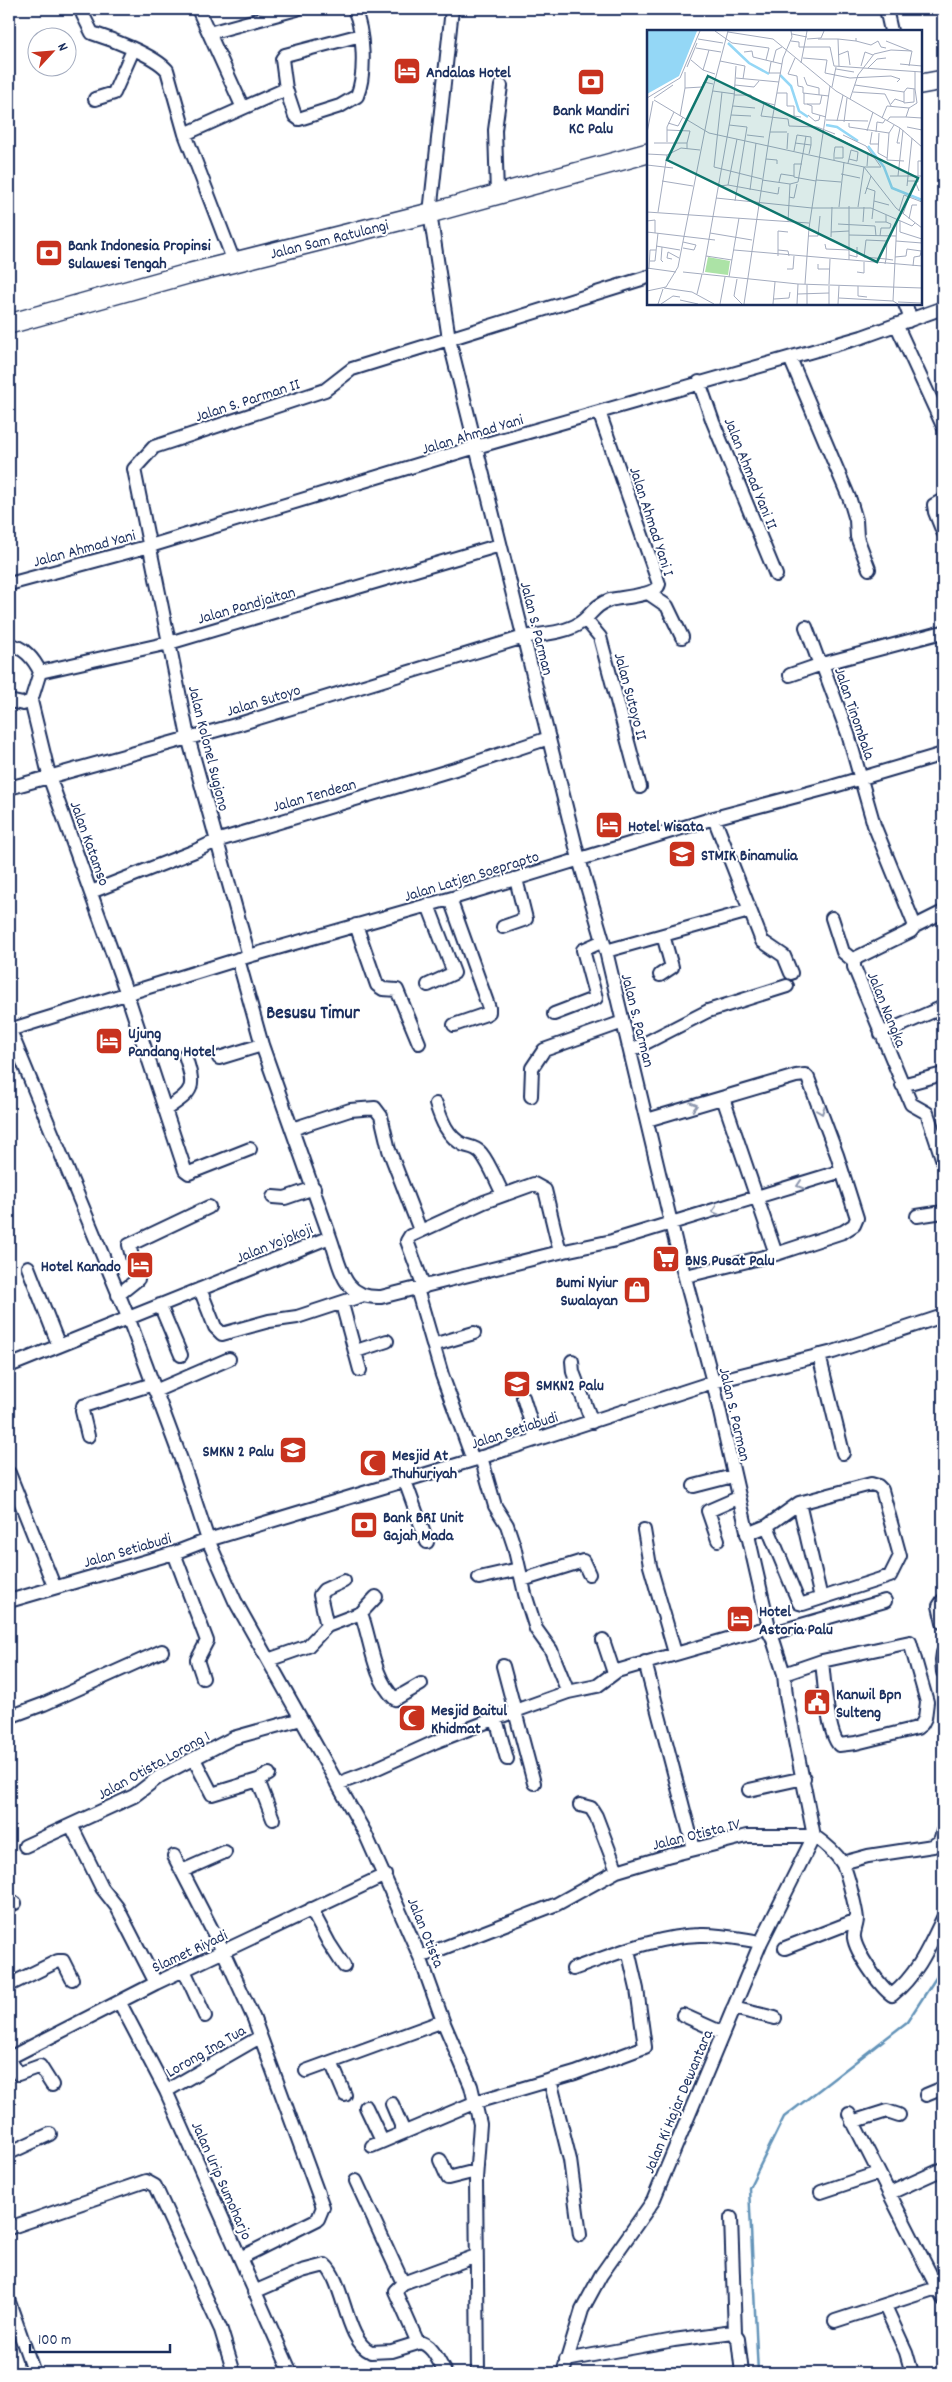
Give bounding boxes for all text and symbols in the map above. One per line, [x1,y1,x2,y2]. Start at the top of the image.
north arrow [28,28,78,78]
inset map [647,30,922,305]
text: N [51,40,72,55]
hotel icon: Andalas Hotel [392,56,422,86]
place label: Andalas Hotel [426,62,511,85]
bank icon: Bank Mandiri KC Palu [576,67,606,97]
place label: Bank Mandiri KC Palu [553,100,629,141]
street label: Jalan Sam Ratulangi [268,215,391,266]
place label: Bank Indonesia Propinsi Sulawesi Tengah [68,235,211,276]
bank icon: Bank Indonesia Propinsi Sulawesi Tengah [34,238,64,268]
street label: Jalan S. Parman II [192,374,303,429]
street label: Jalan Ahmad Yani [419,409,526,462]
street label: Jalan Ahmad Yani II [717,415,783,533]
street label: Jalan Ahmad Yani I [622,464,679,579]
street label: Jalan Ahmad Yani [31,525,138,574]
street label: Jalan S. Parman [513,579,558,678]
street label: Jalan Pandjaitan [195,581,298,631]
street label: Jalan Sutoyo II [607,650,652,743]
street label: Jalan Tinombala [827,665,880,764]
street label: Jalan Sutoyo [224,679,304,724]
street label: Jalan Kolonel Sugiono [181,683,234,814]
street label: Jalan Tendean [270,774,359,819]
street label: Jalan Katamso [63,798,115,890]
hotel icon: Hotel Wisata [594,810,624,840]
place label: Hotel Wisata [628,816,705,839]
school or university icon: STMIK Binamulia [667,839,697,869]
place label: STMIK Binamulia [701,845,799,868]
street label: Jalan Latjen Soeprapto [401,846,542,909]
street label: Jalan Nangka [860,969,911,1052]
street label: Jalan S. Parman [614,971,659,1070]
district label: Besusu Timur [266,1001,361,1028]
place label: Ujung Pandang Hotel [128,1023,215,1064]
hotel icon: Ujung Pandang Hotel [94,1026,124,1056]
one-way arrow [689,1102,697,1112]
one-way arrow [815,1106,825,1115]
one-way arrow [796,1179,804,1189]
one-way arrow [711,1206,719,1216]
street label: Jalan Yojokoji [233,1218,317,1270]
supermarket icon: BNS Pusat Palu [651,1244,681,1274]
hotel icon: Hotel Kanado [125,1250,155,1280]
place label: BNS Pusat Palu [685,1250,775,1273]
place label: Hotel Kanado [41,1256,121,1279]
place label: Bumi Nyiur Swalayan [556,1272,619,1313]
shop icon: Bumi Nyiur Swalayan [622,1275,652,1305]
street label: Jalan S. Parman [712,1365,756,1464]
school or university icon: SMKN2 Palu [502,1369,532,1399]
place label: SMKN2 Palu [536,1375,604,1398]
street label: Jalan Setiabudi [468,1406,561,1456]
school or university icon: SMKN 2 Palu [278,1435,308,1465]
place label: SMKN 2 Palu [202,1441,274,1464]
place label: Mesjid At Thuhuriyah [392,1445,457,1486]
mosque icon: Mesjid At Thuhuriyah [358,1448,388,1478]
place label: Bank BRI Unit Gajah Mada [383,1507,464,1548]
bank icon: Bank BRI Unit Gajah Mada [349,1510,379,1540]
street label: Jalan Setiabudi [81,1528,174,1575]
place label: Hotel Astoria Palu [759,1601,833,1642]
hotel icon: Hotel Astoria Palu [725,1604,755,1634]
place label: Kanwil Bpn Sulteng [836,1684,901,1725]
public building icon: Kanwil Bpn Sulteng [802,1687,832,1717]
place label: Mesjid Baitul Khidmat [431,1700,507,1741]
mosque icon: Mesjid Baitul Khidmat [397,1703,427,1733]
street label: Jalan Otista Lorong 1 [94,1726,215,1807]
street label: Jalan Otista IV [650,1813,743,1857]
street label: Jalan Otista [400,1894,449,1972]
street label: Slamet Riyadi [148,1925,232,1980]
street label: Lorong Ina Tua [162,2020,251,2084]
street label: Jalan Ki Hajar Dewantara [639,2026,720,2177]
street label: Jalan Urip Sumoharjo [184,2118,257,2244]
scale bar [30,2322,170,2354]
text: 100 m [38,2330,71,2352]

